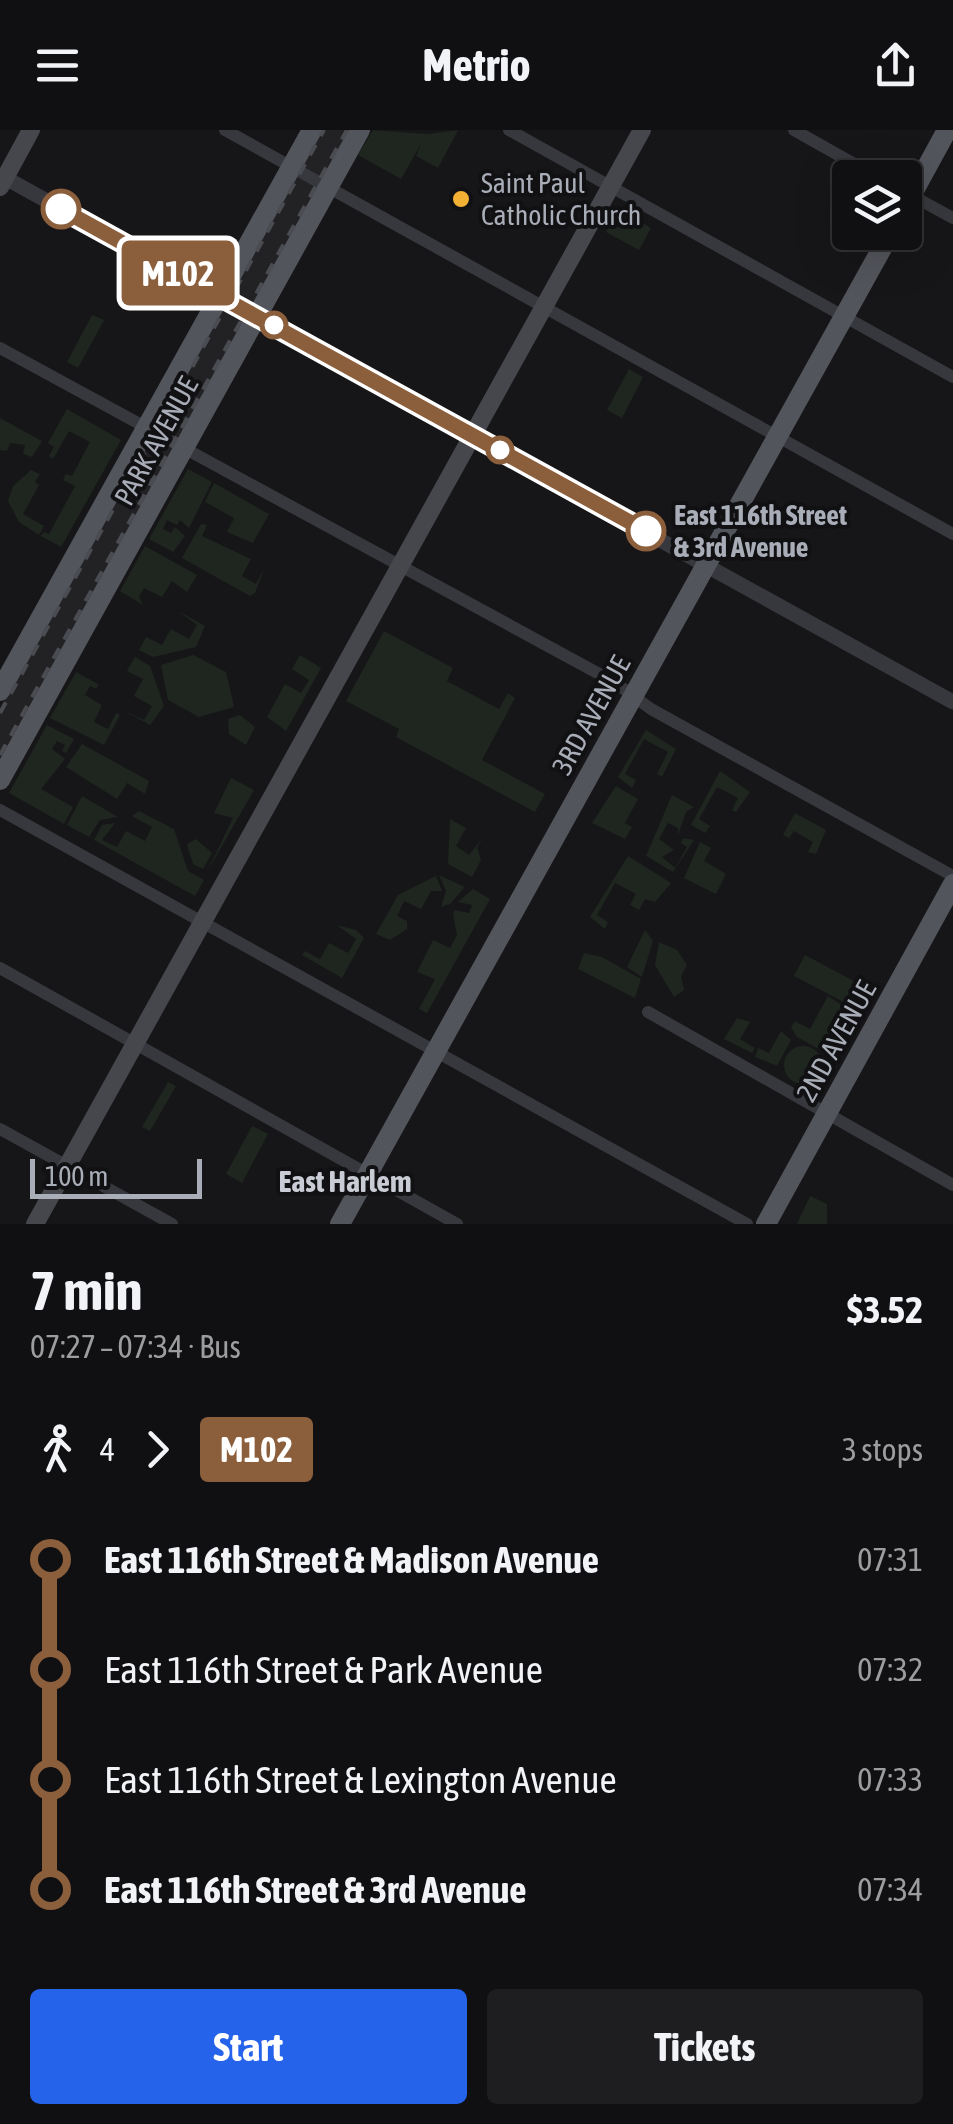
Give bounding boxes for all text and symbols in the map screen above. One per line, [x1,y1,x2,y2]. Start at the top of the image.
icon: menu [30,38,85,93]
icon: share [868,38,923,93]
text: Metrio [422,39,531,91]
map controls [832,160,922,250]
button: layers [832,160,922,250]
place label: Saint Paul Catholic Church [481,167,641,231]
marker: Saint Paul Catholic Church [450,188,472,210]
unlabelled marker [42,190,80,228]
line badge: M102 [108,240,248,306]
text: M102 [142,253,214,293]
unlabelled marker [261,312,287,338]
street label: PARK AVENUE [108,371,204,511]
unlabelled marker [487,437,513,463]
place label: East 116th Street & 3rd Avenue [674,499,847,563]
marker: East 116th Street & 3rd Avenue [627,512,665,550]
street label: 3RD AVENUE [545,650,637,780]
street label: 2ND AVENUE [790,975,882,1107]
scale bar [30,1154,202,1198]
text: 100 m [45,1160,108,1192]
district label: East Harlem [278,1164,412,1198]
text: 7 min [30,1259,142,1322]
text: $3.52 [847,1288,923,1331]
text: 07:27 – 07:34 · Bus [30,1328,241,1365]
icon: walk [30,1422,85,1477]
icon: forward [130,1422,185,1477]
text: M102 [220,1429,293,1469]
text: 4 [100,1431,115,1468]
text: 3 stops [842,1431,923,1468]
text: East 116th Street & Madison Avenue [104,1538,599,1581]
text: 07:31 [857,1541,923,1578]
text: East 116th Street & Park Avenue [104,1648,543,1691]
text: 07:32 [857,1651,923,1688]
text: East 116th Street & Lexington Avenue [104,1758,617,1801]
text: 07:33 [857,1761,923,1798]
text: East 116th Street & 3rd Avenue [104,1868,527,1911]
text: 07:34 [857,1871,923,1908]
button: Start [30,1989,467,2104]
button: Tickets [487,1989,923,2104]

